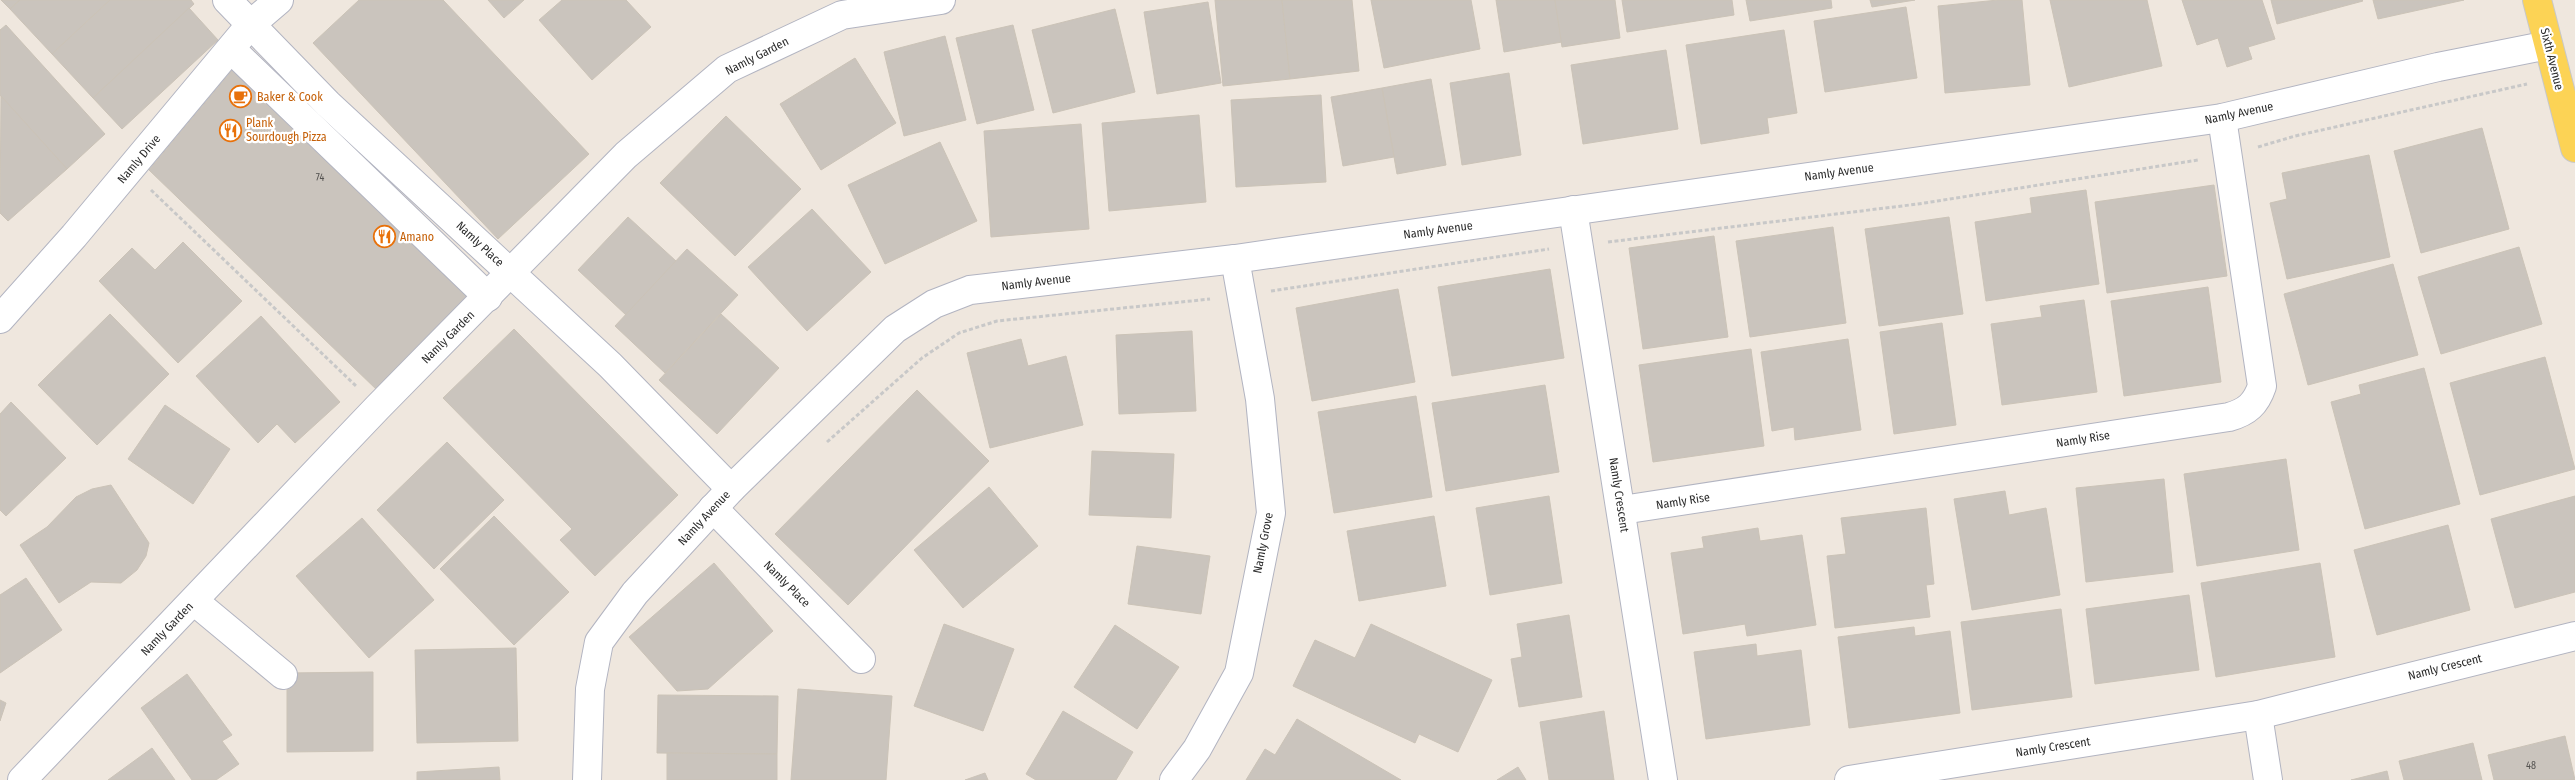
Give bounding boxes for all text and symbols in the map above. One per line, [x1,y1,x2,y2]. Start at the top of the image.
street label: Sixth Avenue [2538,27,2566,91]
street label: Namly Garden [723,34,791,78]
cafe icon: Baker & Cook [229,85,253,109]
place label: Baker & Cook [257,90,323,104]
street label: Namly Avenue [2203,99,2275,127]
place label: Plank Sourdough Pizza [246,116,327,144]
restaurant icon: Plank Sourdough Pizza [218,118,242,142]
street label: Namly Drive [115,132,163,186]
street label: Namly Avenue [1804,160,1875,184]
house number: 74 [316,172,324,184]
street label: Namly Avenue [1403,218,1474,242]
street label: Namly Place [453,219,507,269]
restaurant icon: Amano [372,225,396,249]
place label: Amano [400,230,434,244]
street label: Namly Avenue [1001,271,1071,293]
street label: Namly Garden [419,308,477,366]
street label: Namly Rise [2055,428,2111,450]
street label: Namly Crescent [1606,457,1632,533]
street label: Namly Avenue [675,488,733,548]
street label: Namly Rise [1655,490,1711,512]
street label: Namly Grove [1250,511,1276,575]
street label: Namly Place [761,558,813,610]
street label: Namly Garden [138,599,196,659]
street label: Namly Crescent [2407,651,2483,683]
street label: Namly Crescent [2015,734,2091,760]
house number: 48 [2526,760,2536,772]

